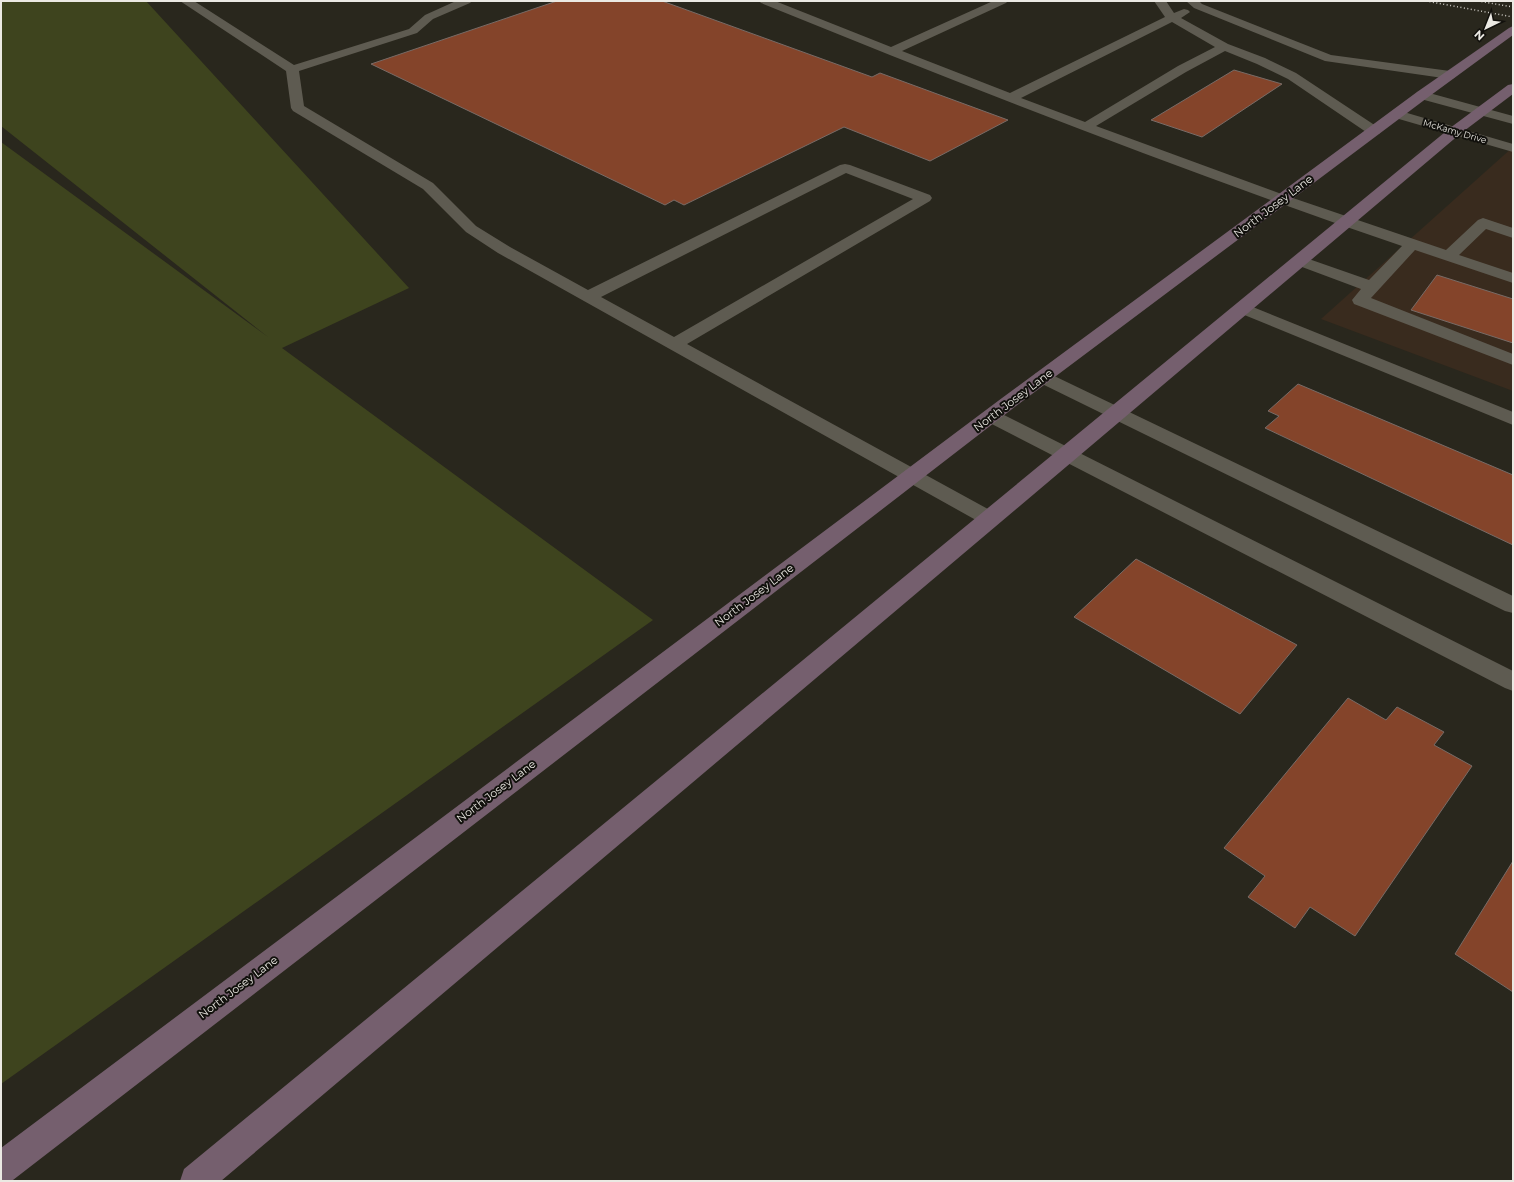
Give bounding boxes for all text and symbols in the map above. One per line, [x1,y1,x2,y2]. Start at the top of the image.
north arrow [1466,8,1506,48]
text: N [1471,27,1487,43]
street label: McKamy Drive [1422,117,1489,145]
street label: North Josey Lane [1231,171,1316,240]
street label: North Josey Lane [971,365,1056,434]
street label: North Josey Lane [712,560,797,629]
street label: North Josey Lane [454,756,539,825]
street label: North Josey Lane [196,952,281,1021]

